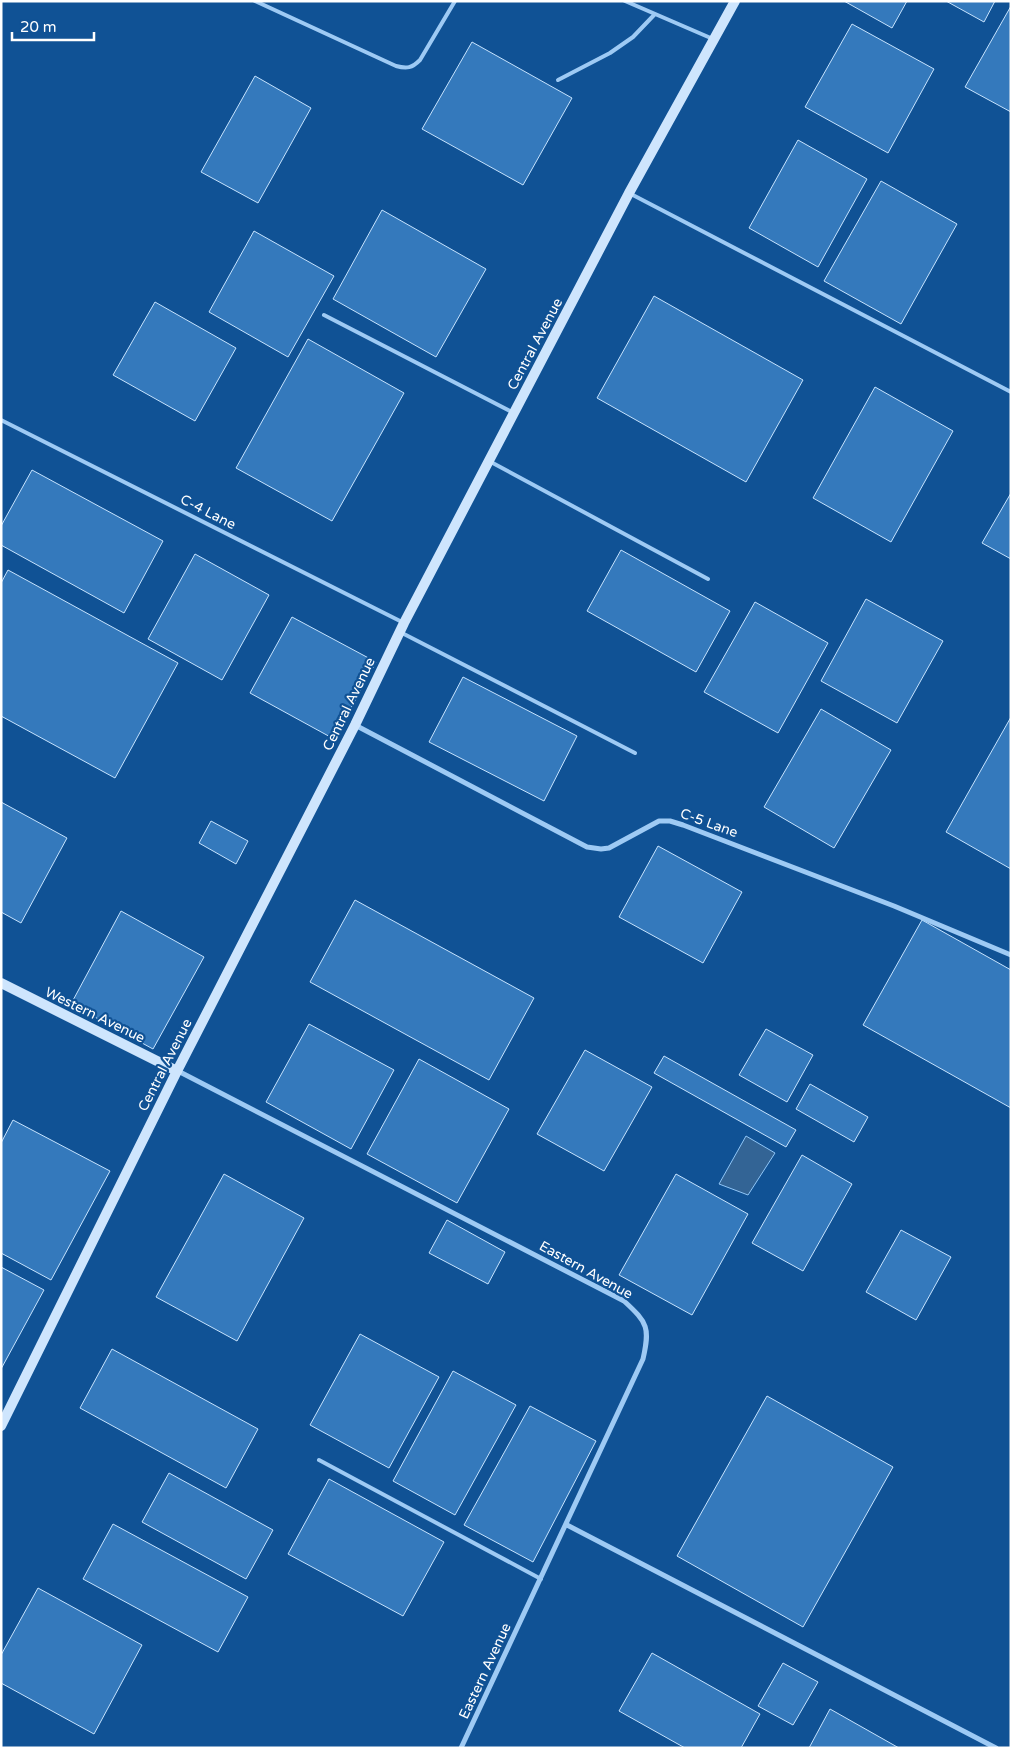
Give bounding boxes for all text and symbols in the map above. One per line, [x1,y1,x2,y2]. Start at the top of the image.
scale bar [12,10,95,42]
text: 20 m [20,18,57,36]
street label: Central Avenue [504,295,566,393]
street label: C-4 Lane [177,491,239,533]
street label: Central Avenue [319,655,379,753]
street label: C-5 Lane [678,805,740,841]
street label: Western Avenue [42,983,148,1047]
street label: Central Avenue [134,1016,196,1114]
street label: Eastern Avenue [536,1237,636,1303]
street label: Eastern Avenue [455,1620,515,1722]

